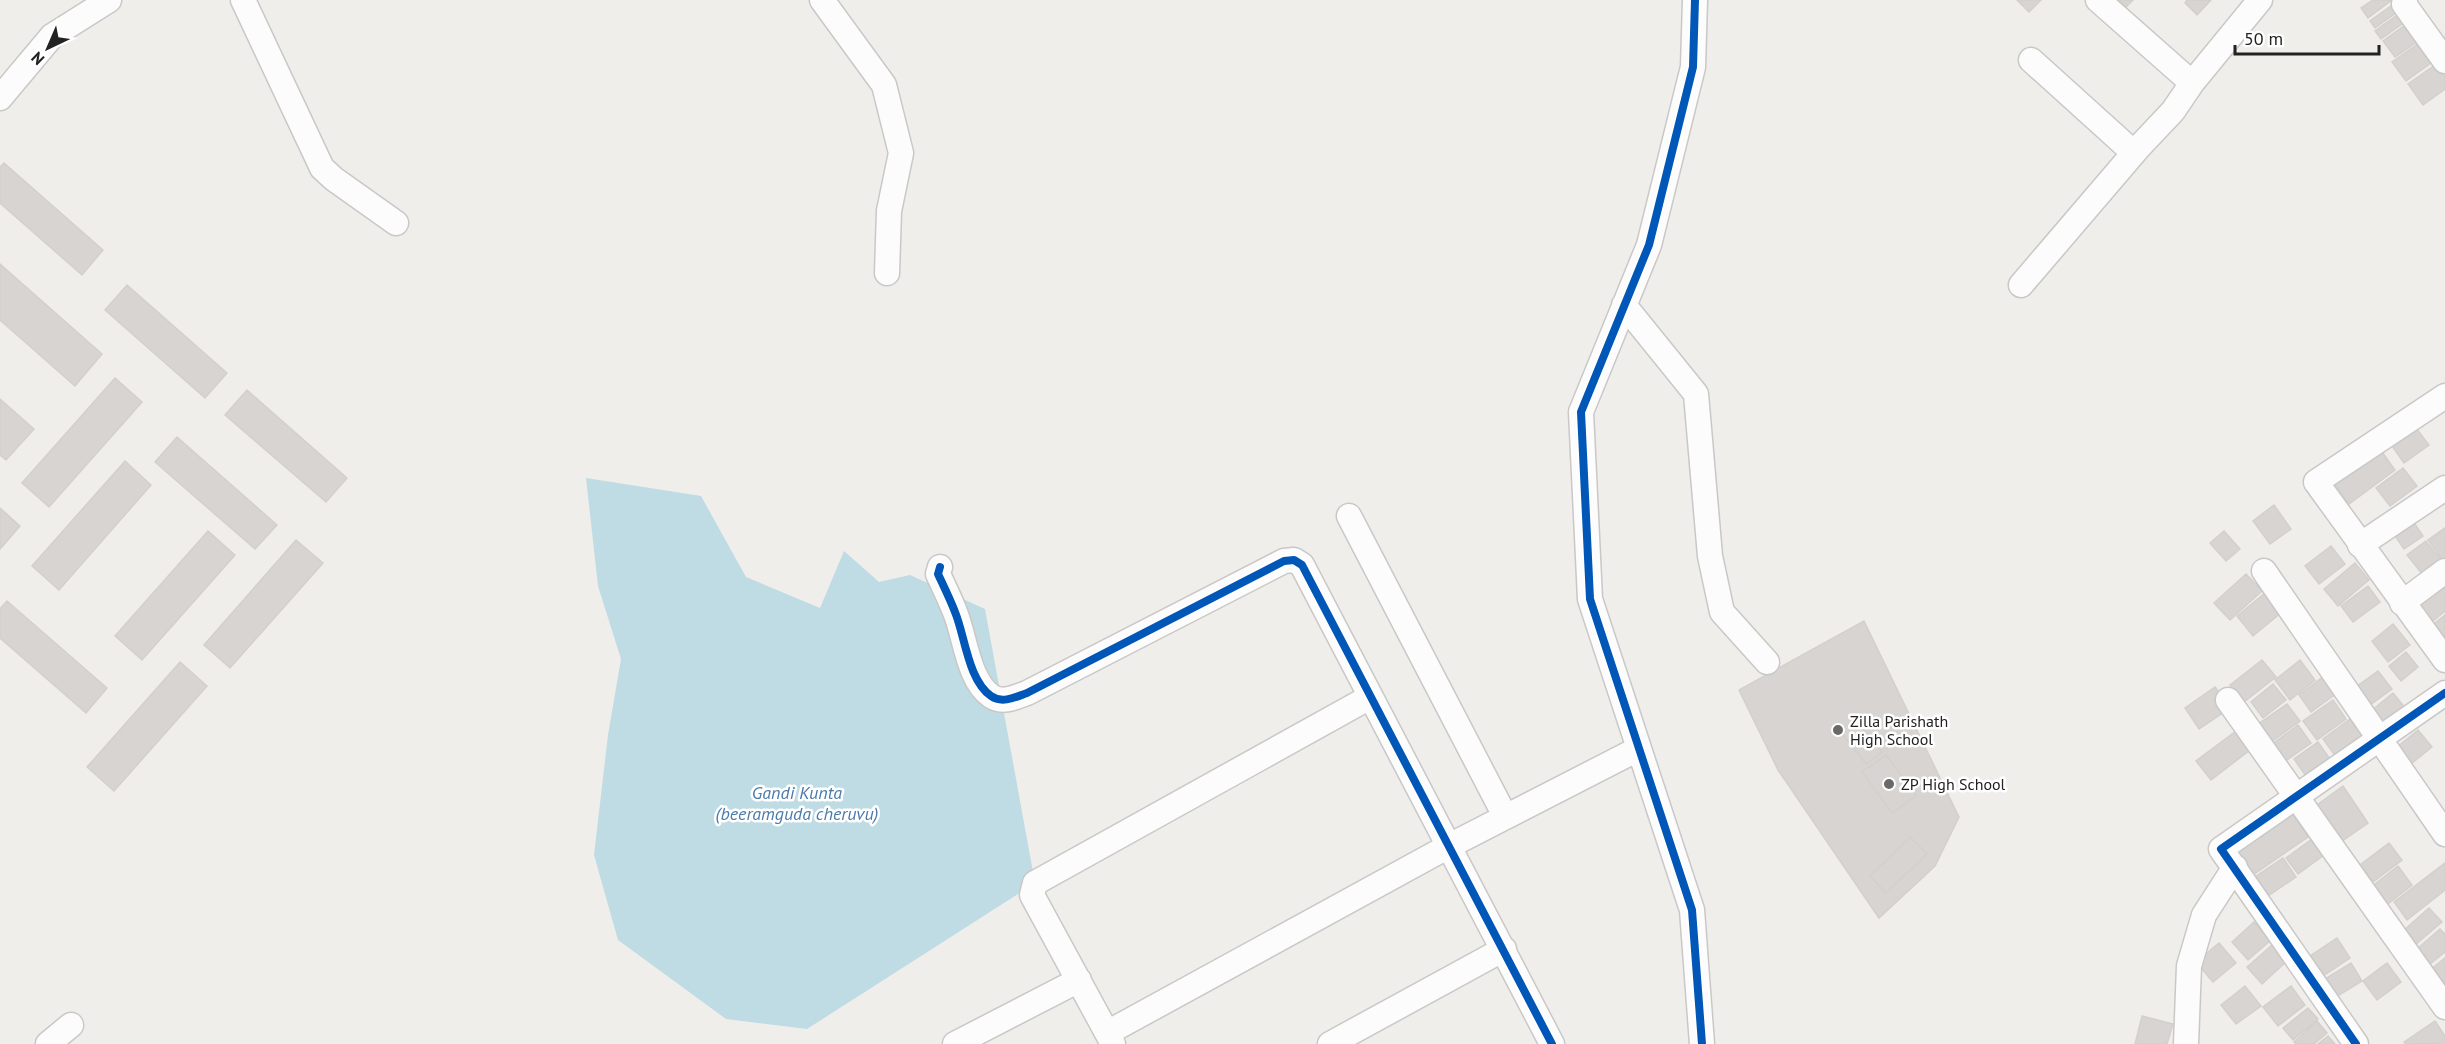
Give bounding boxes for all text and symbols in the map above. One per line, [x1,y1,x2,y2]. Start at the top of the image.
north arrow [18,18,78,78]
scale bar [2235,18,2379,56]
text: 50 m [2244,27,2283,50]
text: N [27,48,48,70]
place label: Zilla Parishath High School [1850,711,1948,749]
marker: Zilla Parishath High School [1831,723,1845,737]
place label: ZP High School [1901,774,2006,794]
marker: ZP High School [1882,777,1896,791]
water label: Gandi Kunta (beeramguda cheruvu) [716,781,878,825]

